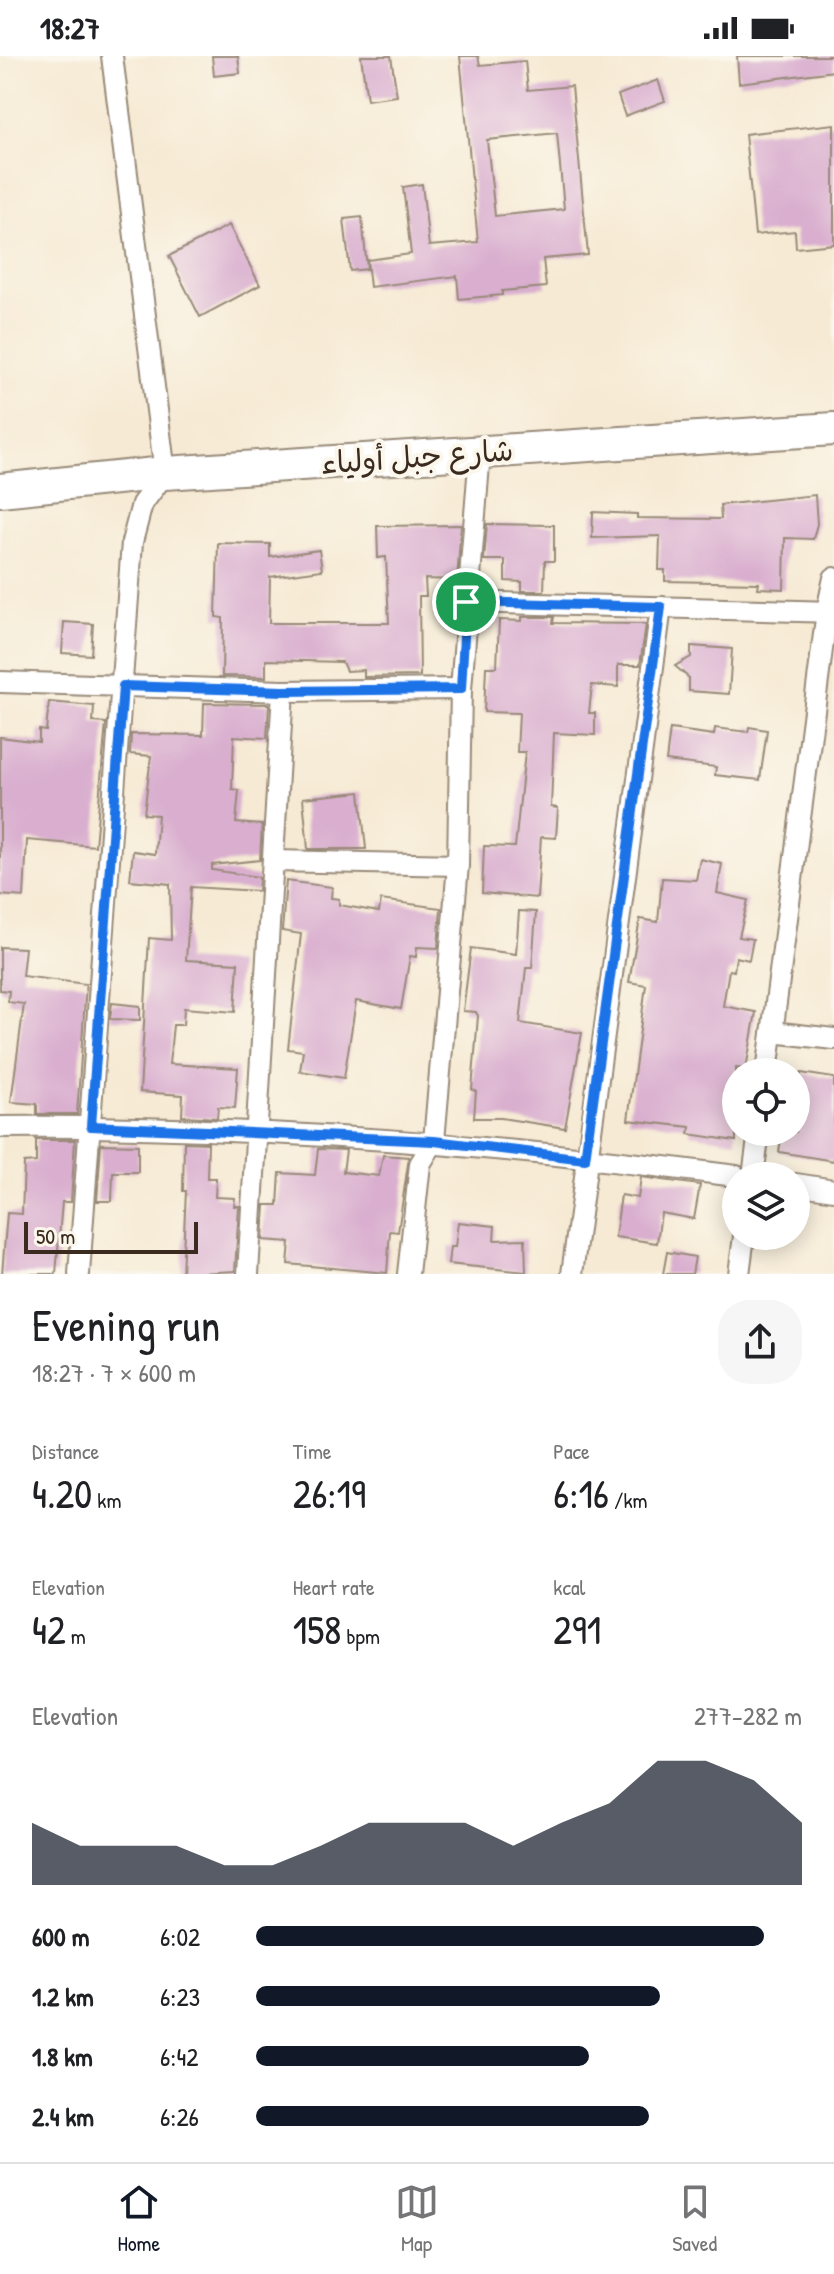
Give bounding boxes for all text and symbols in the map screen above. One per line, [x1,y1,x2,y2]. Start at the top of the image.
text: 18:27 [40,8,100,48]
street label: شارع جبل أولياء [319,429,515,485]
pin [432,568,500,636]
icon: arrive [444,580,488,624]
map controls [722,1058,810,1250]
button: locate [722,1058,810,1146]
button: layers [722,1162,810,1250]
scale bar [24,1218,198,1254]
text: 50 m [36,1221,75,1251]
text: Evening run [32,1295,220,1355]
button: share [718,1300,802,1384]
text: 18:27 · 7 × 600 m [32,1355,196,1390]
text: Distance [32,1436,99,1466]
text: Time [293,1436,332,1466]
text: Pace [553,1436,590,1466]
text: 4.20 [32,1466,92,1520]
text: 26:19 [293,1466,366,1520]
text: 6:16 [553,1466,609,1520]
text: km [92,1485,121,1515]
text: /km [609,1485,648,1515]
text: Elevation [32,1572,105,1602]
text: Heart rate [293,1572,375,1602]
text: kcal [553,1572,585,1602]
text: 42 [32,1602,66,1656]
text: 158 [293,1602,341,1656]
text: 291 [553,1602,601,1656]
text: m [66,1621,86,1651]
text: bpm [341,1621,380,1651]
text: Elevation [32,1698,118,1733]
text: 277–282 m [694,1698,802,1733]
text: 600 m [32,1919,89,1954]
text: 6:02 [160,1919,200,1954]
text: 1.2 km [32,1979,94,2014]
text: 6:23 [160,1979,200,2014]
text: 1.8 km [32,2039,93,2074]
text: 6:42 [160,2039,198,2074]
text: 2.4 km [32,2099,94,2134]
text: 6:26 [160,2099,199,2134]
tab: Home [117,2180,161,2258]
tab: Map [395,2180,439,2258]
tab: Saved [672,2180,717,2258]

